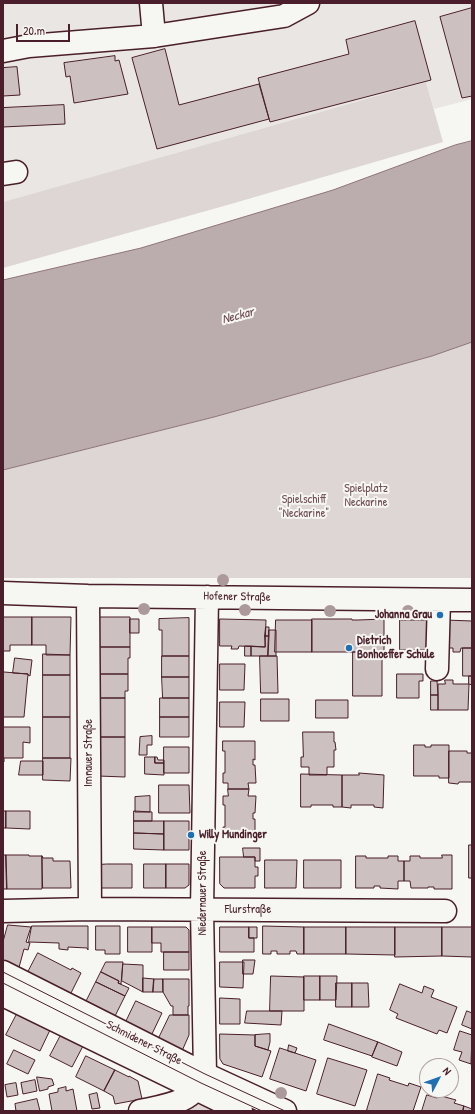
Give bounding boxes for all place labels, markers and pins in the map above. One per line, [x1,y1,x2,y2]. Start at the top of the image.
place label: Johanna Grau [375,608,432,622]
marker: Johanna Grau [435,610,445,620]
place label: Dietrich Bonhoeffer Schule [357,634,434,662]
marker: Dietrich Bonhoeffer Schule [344,643,354,653]
place label: Willy Mundinger [199,828,267,842]
marker: Willy Mundinger [186,830,196,840]

